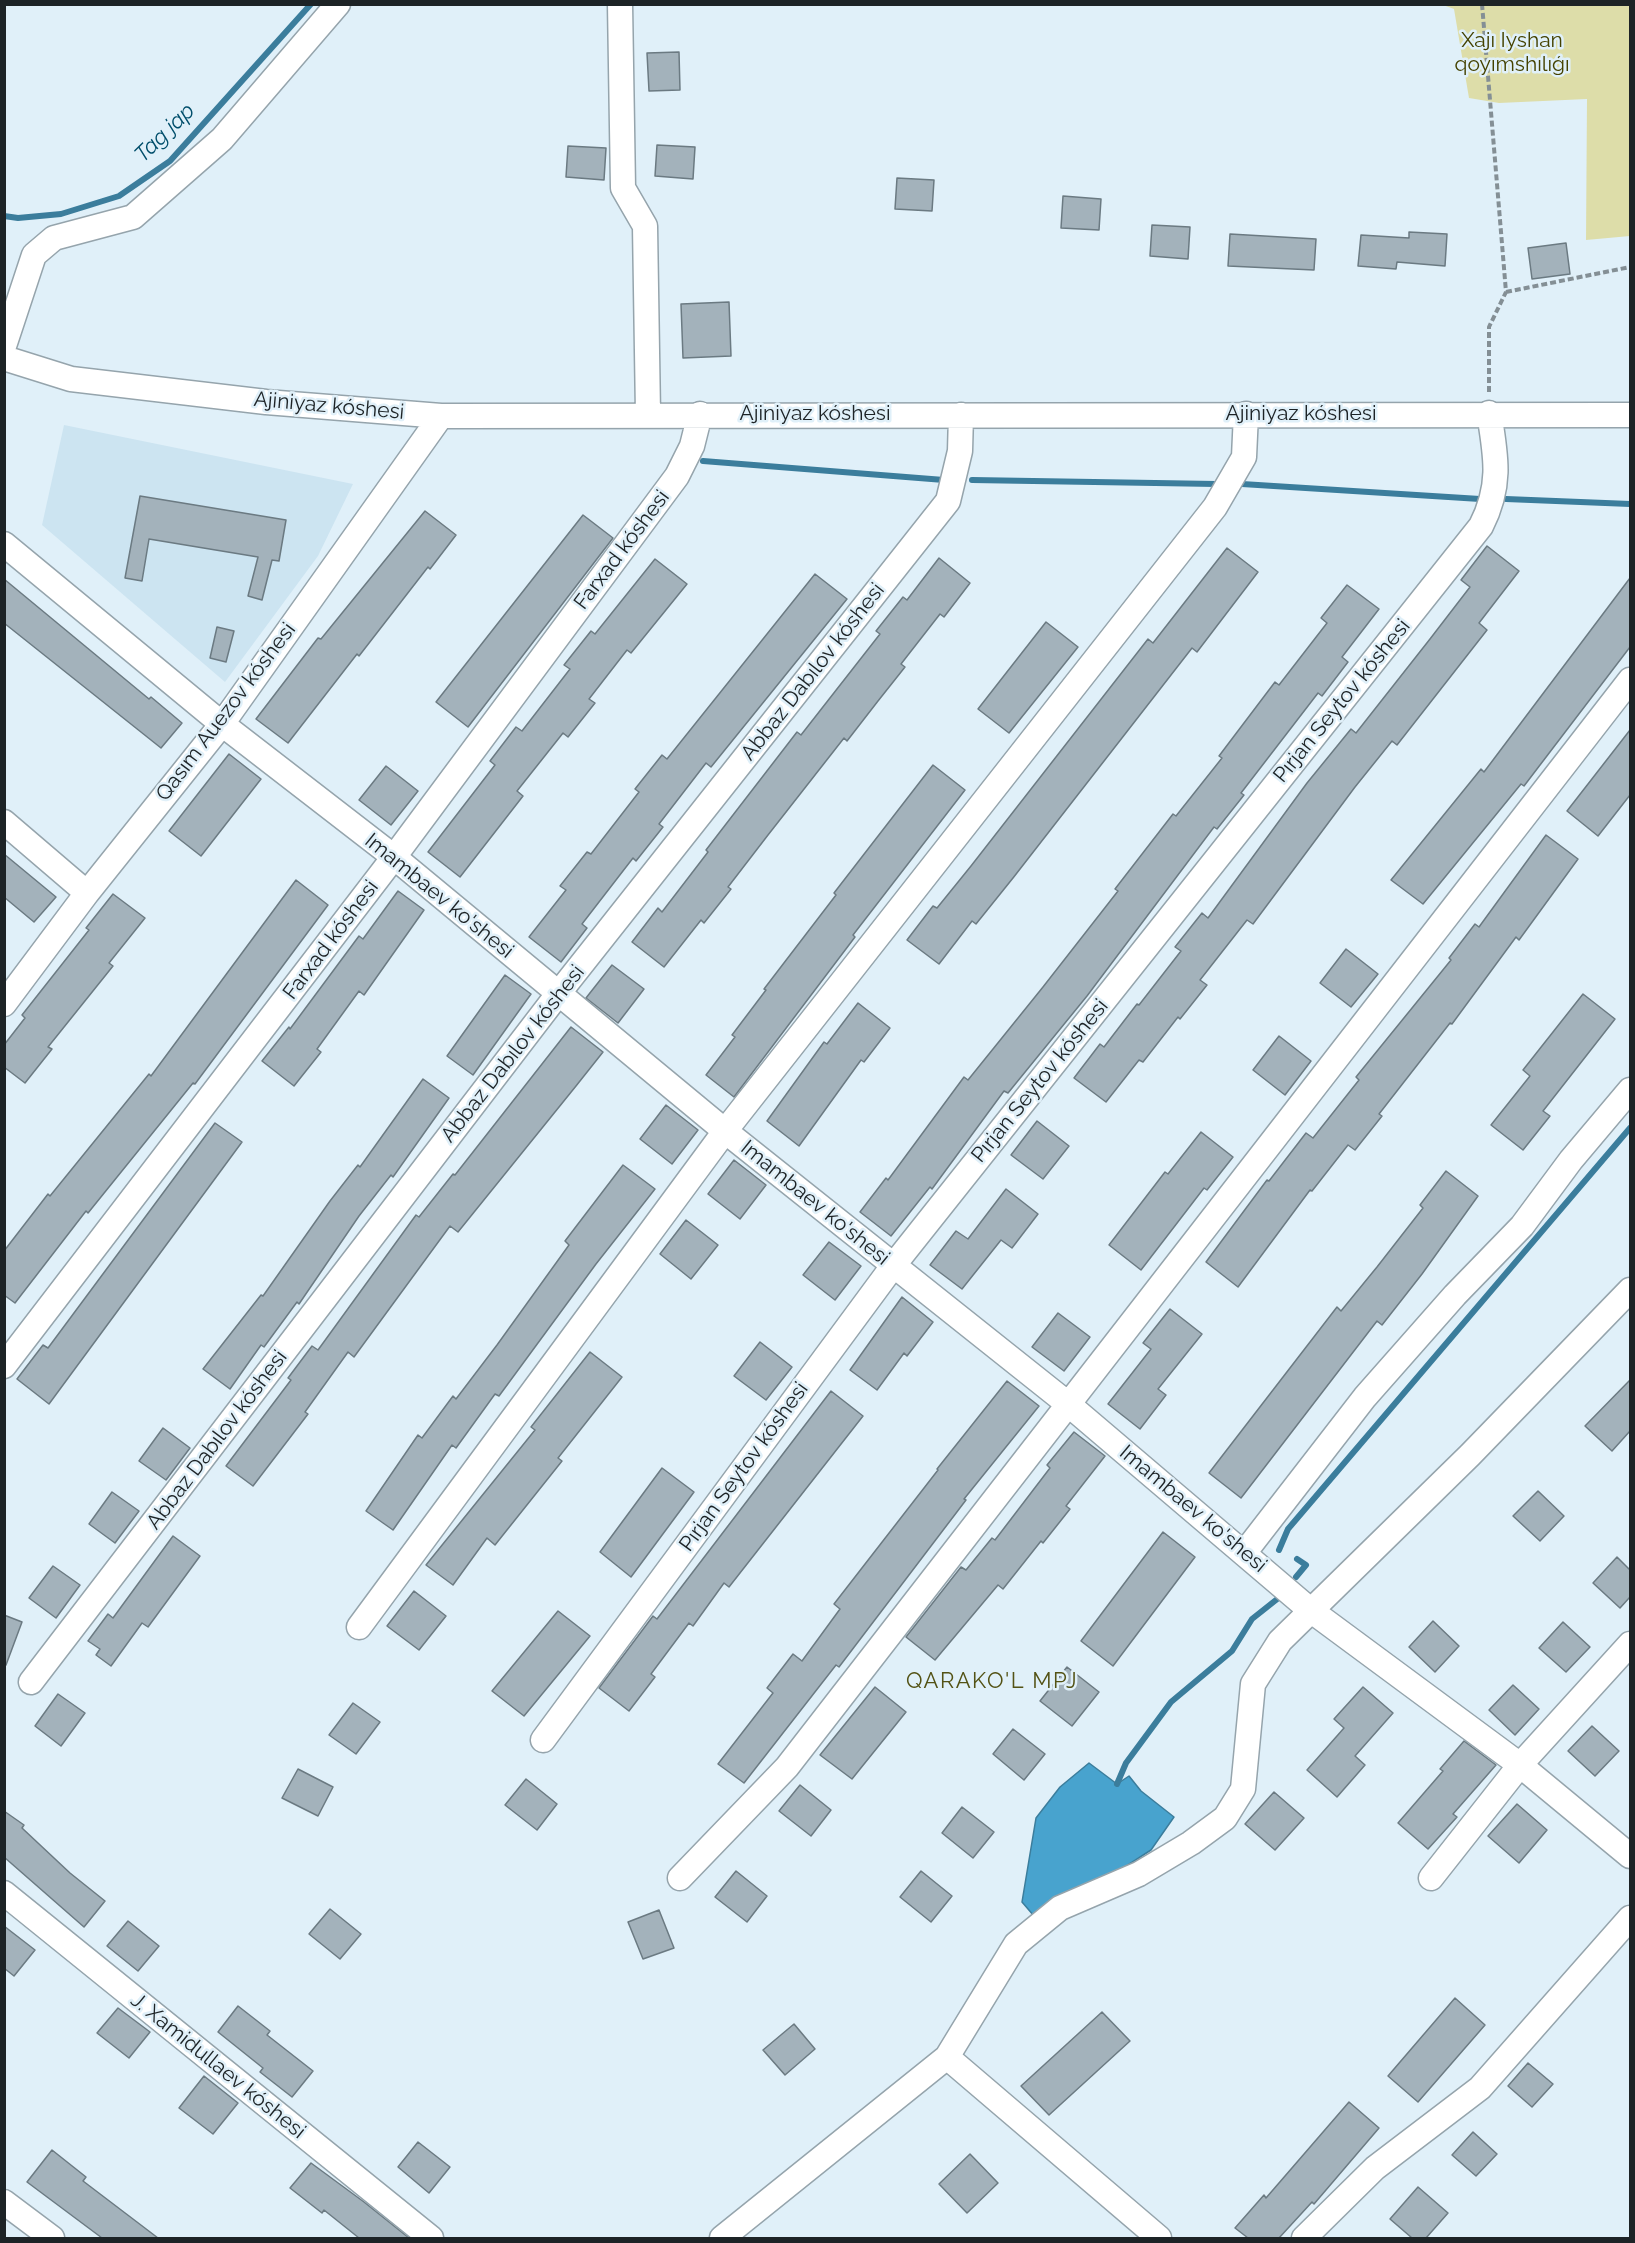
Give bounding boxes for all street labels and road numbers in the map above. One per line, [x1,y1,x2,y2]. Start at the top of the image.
street label: Ajiniyaz kóshesi [253,387,405,425]
street label: Ajiniyaz kóshesi [739,401,891,427]
street label: Ajiniyaz kóshesi [1225,401,1377,427]
street label: Farxad kóshesi [569,485,675,615]
street label: Abbaz Dabılov kóshesi [736,578,890,766]
street label: Pırjan Seytov kóshesi [1268,614,1416,788]
street label: Qasım Auezov kóshesi [151,618,301,806]
street label: Imambaev ko'shesi [359,828,519,964]
street label: Farxad kóshesi [278,875,384,1005]
street label: Abbaz Dabılov kóshesi [436,960,590,1148]
street label: Pırjan Seytov kóshesi [966,994,1114,1168]
street label: Imambaev ko'shesi [735,1135,895,1271]
street label: Abbaz Dabılov kóshesi [141,1345,293,1535]
street label: Pırjan Seytov kóshesi [674,1378,814,1556]
street label: Imambaev ko'shesi [1114,1440,1272,1578]
street label: J. Xamidullaev kóshesi [126,1988,310,2144]

